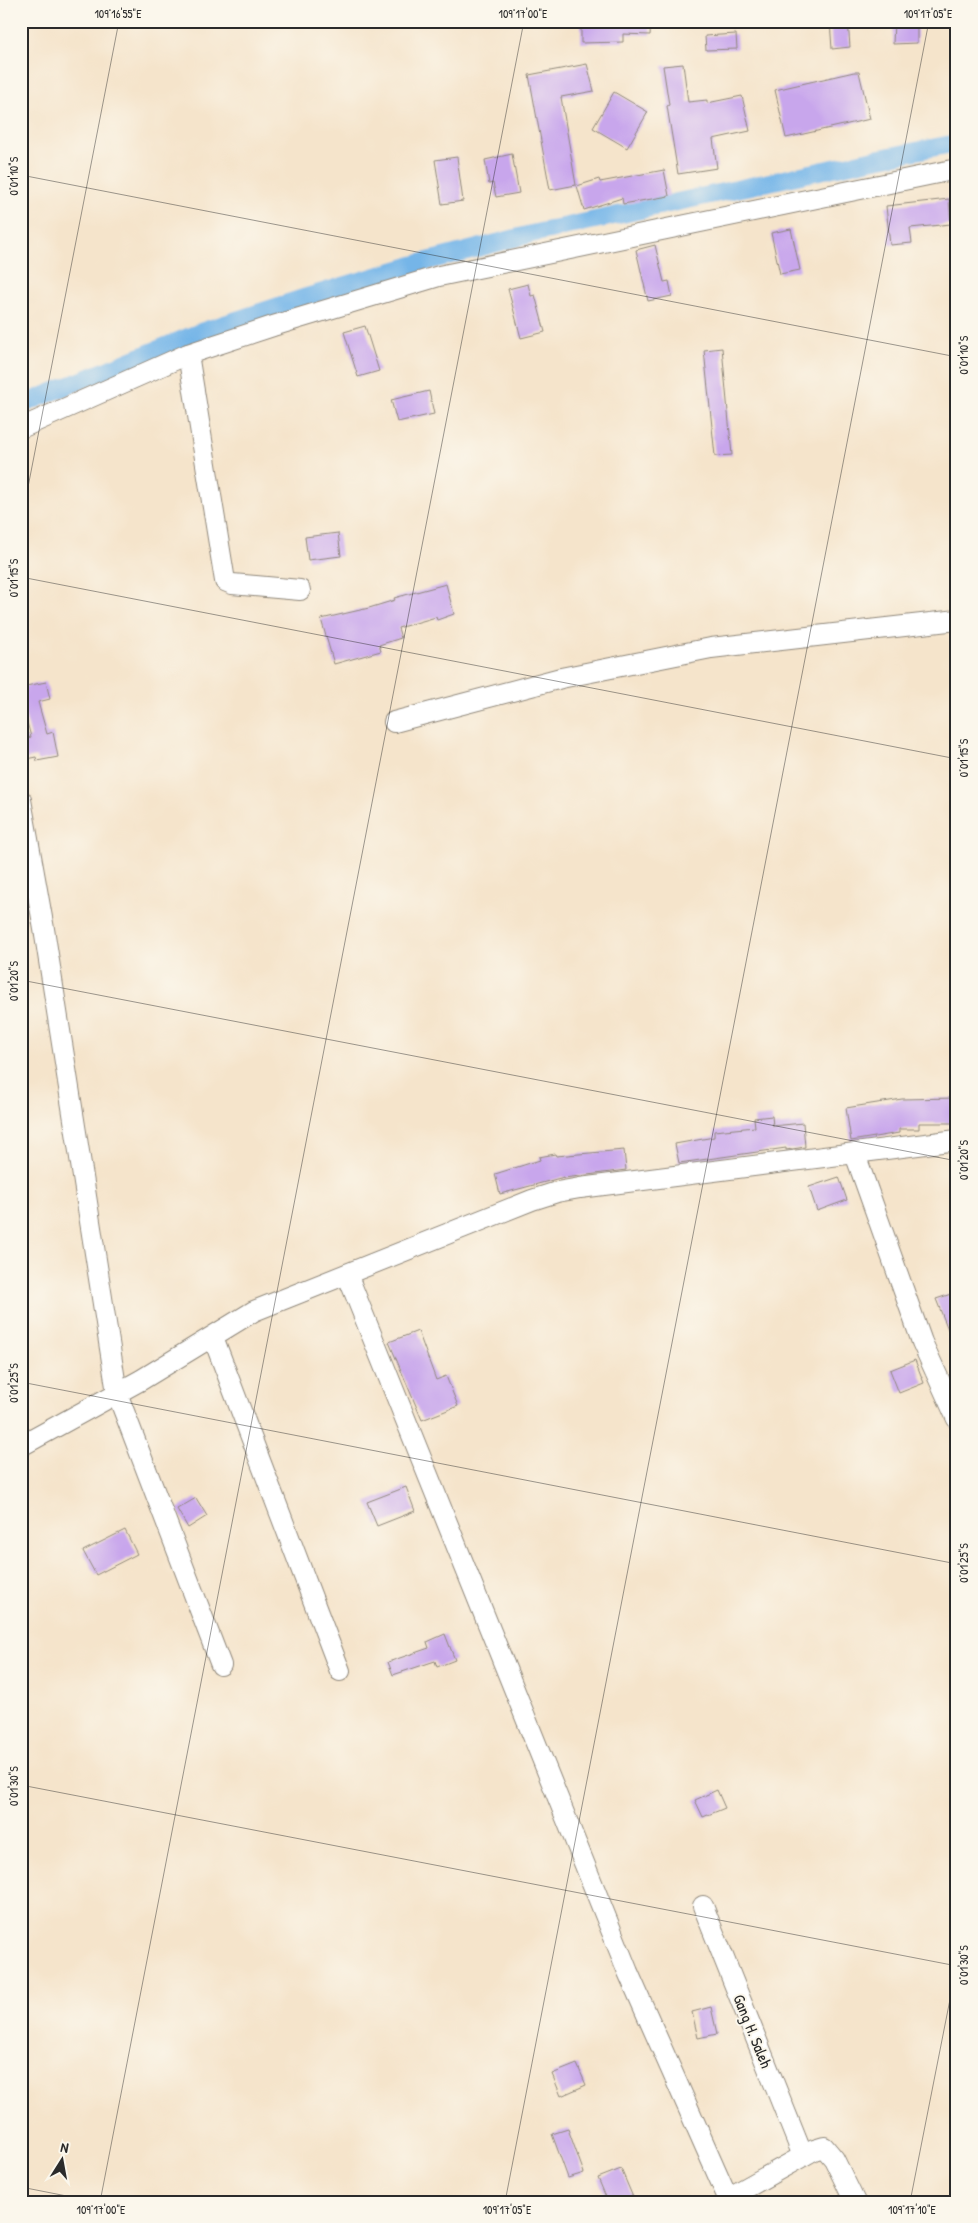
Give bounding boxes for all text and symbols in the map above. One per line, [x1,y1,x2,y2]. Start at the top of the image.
text: 109°16'55"E [94,5,142,22]
text: 109°17'00"E [499,5,548,22]
text: 109°17'05"E [904,5,953,22]
text: 0°01'10"S [5,156,22,195]
text: 0°01'10"S [955,335,972,374]
text: 0°01'15"S [5,558,22,597]
text: 0°01'15"S [955,738,972,777]
text: 0°01'20"S [5,961,22,1001]
text: 0°01'20"S [955,1140,972,1180]
text: 0°01'25"S [5,1363,22,1403]
text: 0°01'25"S [955,1543,972,1583]
text: 0°01'30"S [5,1766,22,1806]
text: 0°01'30"S [955,1945,972,1985]
street label: Gang H. Saleh [728,1991,778,2071]
north arrow [38,2136,88,2186]
text: N [59,2137,71,2157]
text: 109°17'00"E [77,2201,126,2218]
text: 109°17'05"E [483,2201,532,2218]
text: 109°17'10"E [888,2201,937,2218]

